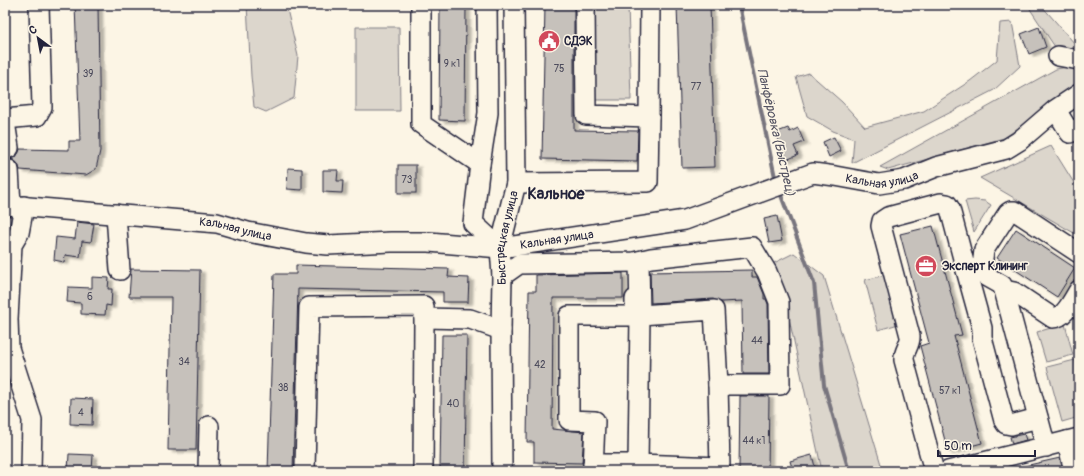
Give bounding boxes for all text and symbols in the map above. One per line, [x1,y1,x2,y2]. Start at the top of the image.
north arrow [18,18,58,58]
text: С [27,23,39,37]
public building icon: СДЭК [536,28,562,54]
place label: СДЭК [564,34,593,49]
house number: 9 к1 [444,58,460,70]
house number: 75 [554,63,564,75]
water label: Панфёровка (Быстрец) [754,67,799,198]
house number: 39 [83,68,93,80]
house number: 77 [691,81,702,93]
street label: Кальная улица [844,168,921,192]
house number: 73 [402,174,413,186]
district label: Кальное [528,184,586,204]
street label: Быстрецкая улица [493,189,522,285]
street label: Кальная улица [199,215,273,244]
street label: Кальная улица [519,227,595,253]
office icon: Эксперт Клининг [913,253,939,279]
place label: Эксперт Клининг [942,259,1029,274]
house number: 6 [87,291,93,303]
house number: 44 [751,335,763,347]
house number: 34 [178,356,190,368]
house number: 42 [534,359,546,371]
house number: 38 [278,382,288,394]
house number: 57 к1 [939,385,961,397]
house number: 40 [447,398,459,410]
house number: 4 [78,407,84,419]
scale bar [938,432,1035,458]
house number: 44 к1 [743,435,766,447]
text: 50 m [944,439,972,454]

